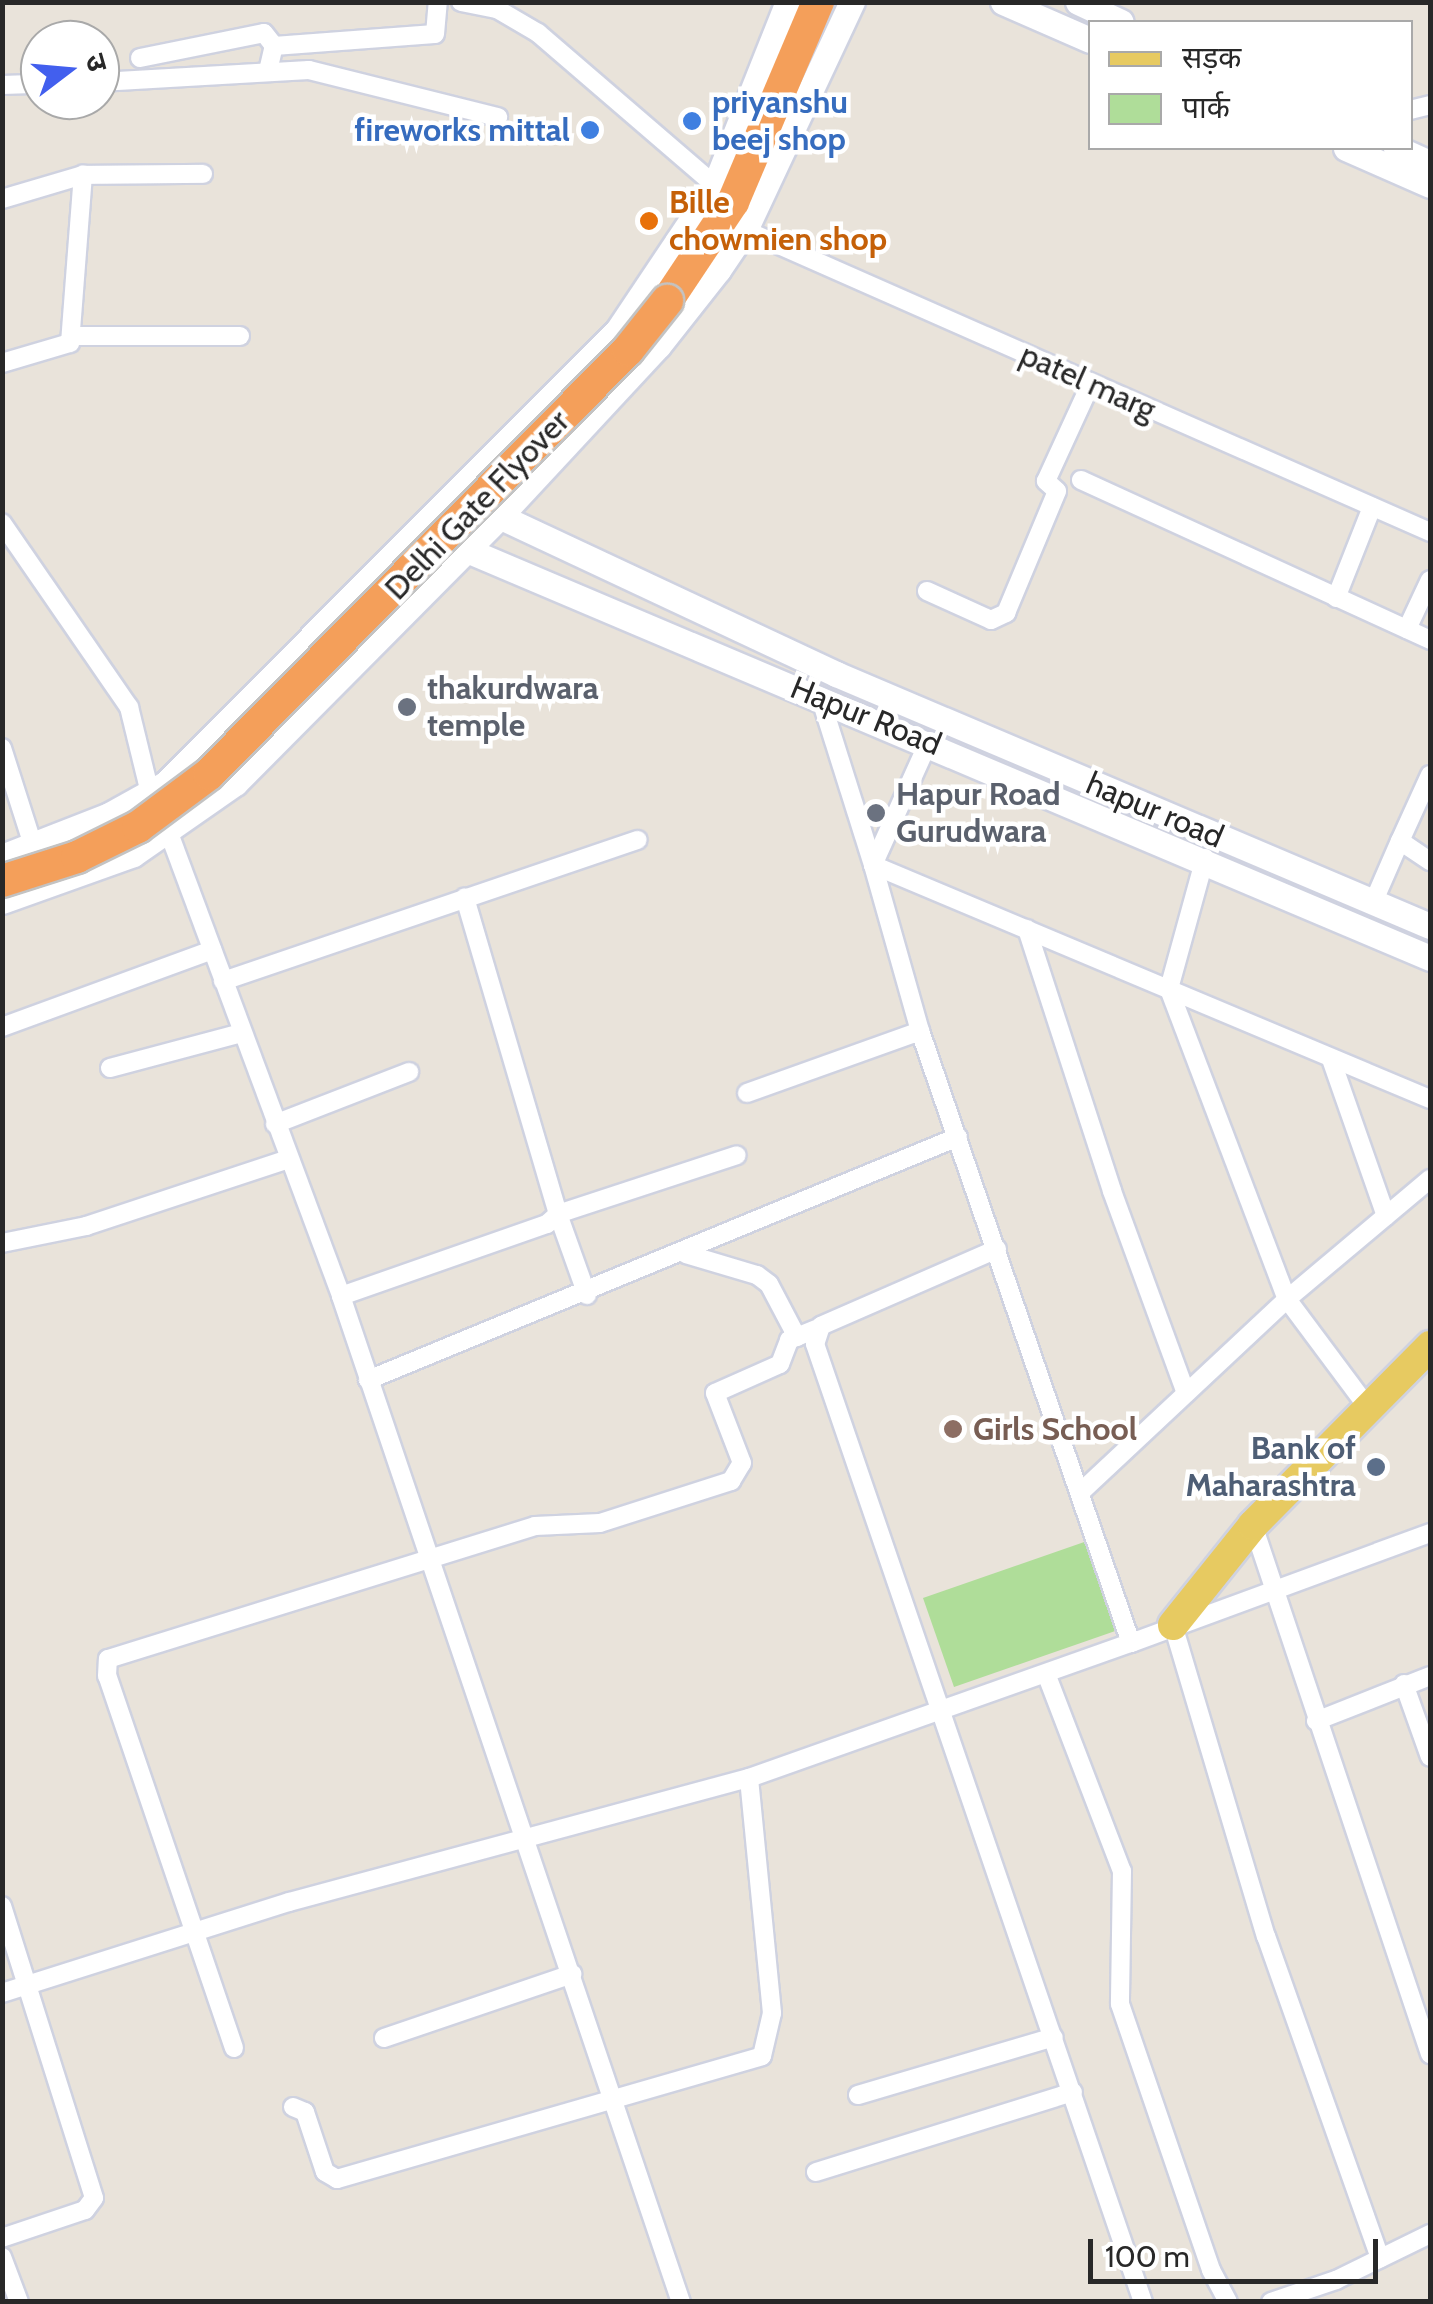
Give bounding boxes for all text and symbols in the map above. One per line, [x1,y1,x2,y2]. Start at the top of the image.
north arrow [20,20,120,120]
legend [1088,20,1413,150]
text: सड़क [1182,39,1241,76]
text: उ [78,50,116,75]
place label: priyanshu beej shop [712,84,848,159]
text: पार्क [1182,89,1230,126]
marker: priyanshu beej shop [681,110,703,132]
place label: fireworks mittal [354,111,570,149]
marker: fireworks mittal [579,119,601,141]
place label: Bille chowmien shop [669,184,887,259]
marker: Bille chowmien shop [638,210,660,232]
street label: patel marg [1014,335,1162,429]
street label: Delhi Gate Flyover [377,402,577,608]
street label: Hapur Road [785,668,947,764]
place label: thakurdwara temple [427,670,599,745]
marker: thakurdwara temple [396,696,418,718]
street label: hapur road [1081,764,1229,856]
place label: Hapur Road Gurudwara [896,776,1061,851]
marker: Hapur Road Gurudwara [865,802,887,824]
place label: Girls School [973,1410,1137,1448]
marker: Girls School [942,1418,964,1440]
place label: Bank of Maharashtra [1185,1430,1356,1505]
marker: Bank of Maharashtra [1365,1456,1387,1478]
scale bar [1093,2219,1383,2281]
text: 100 m [1105,2238,1190,2275]

